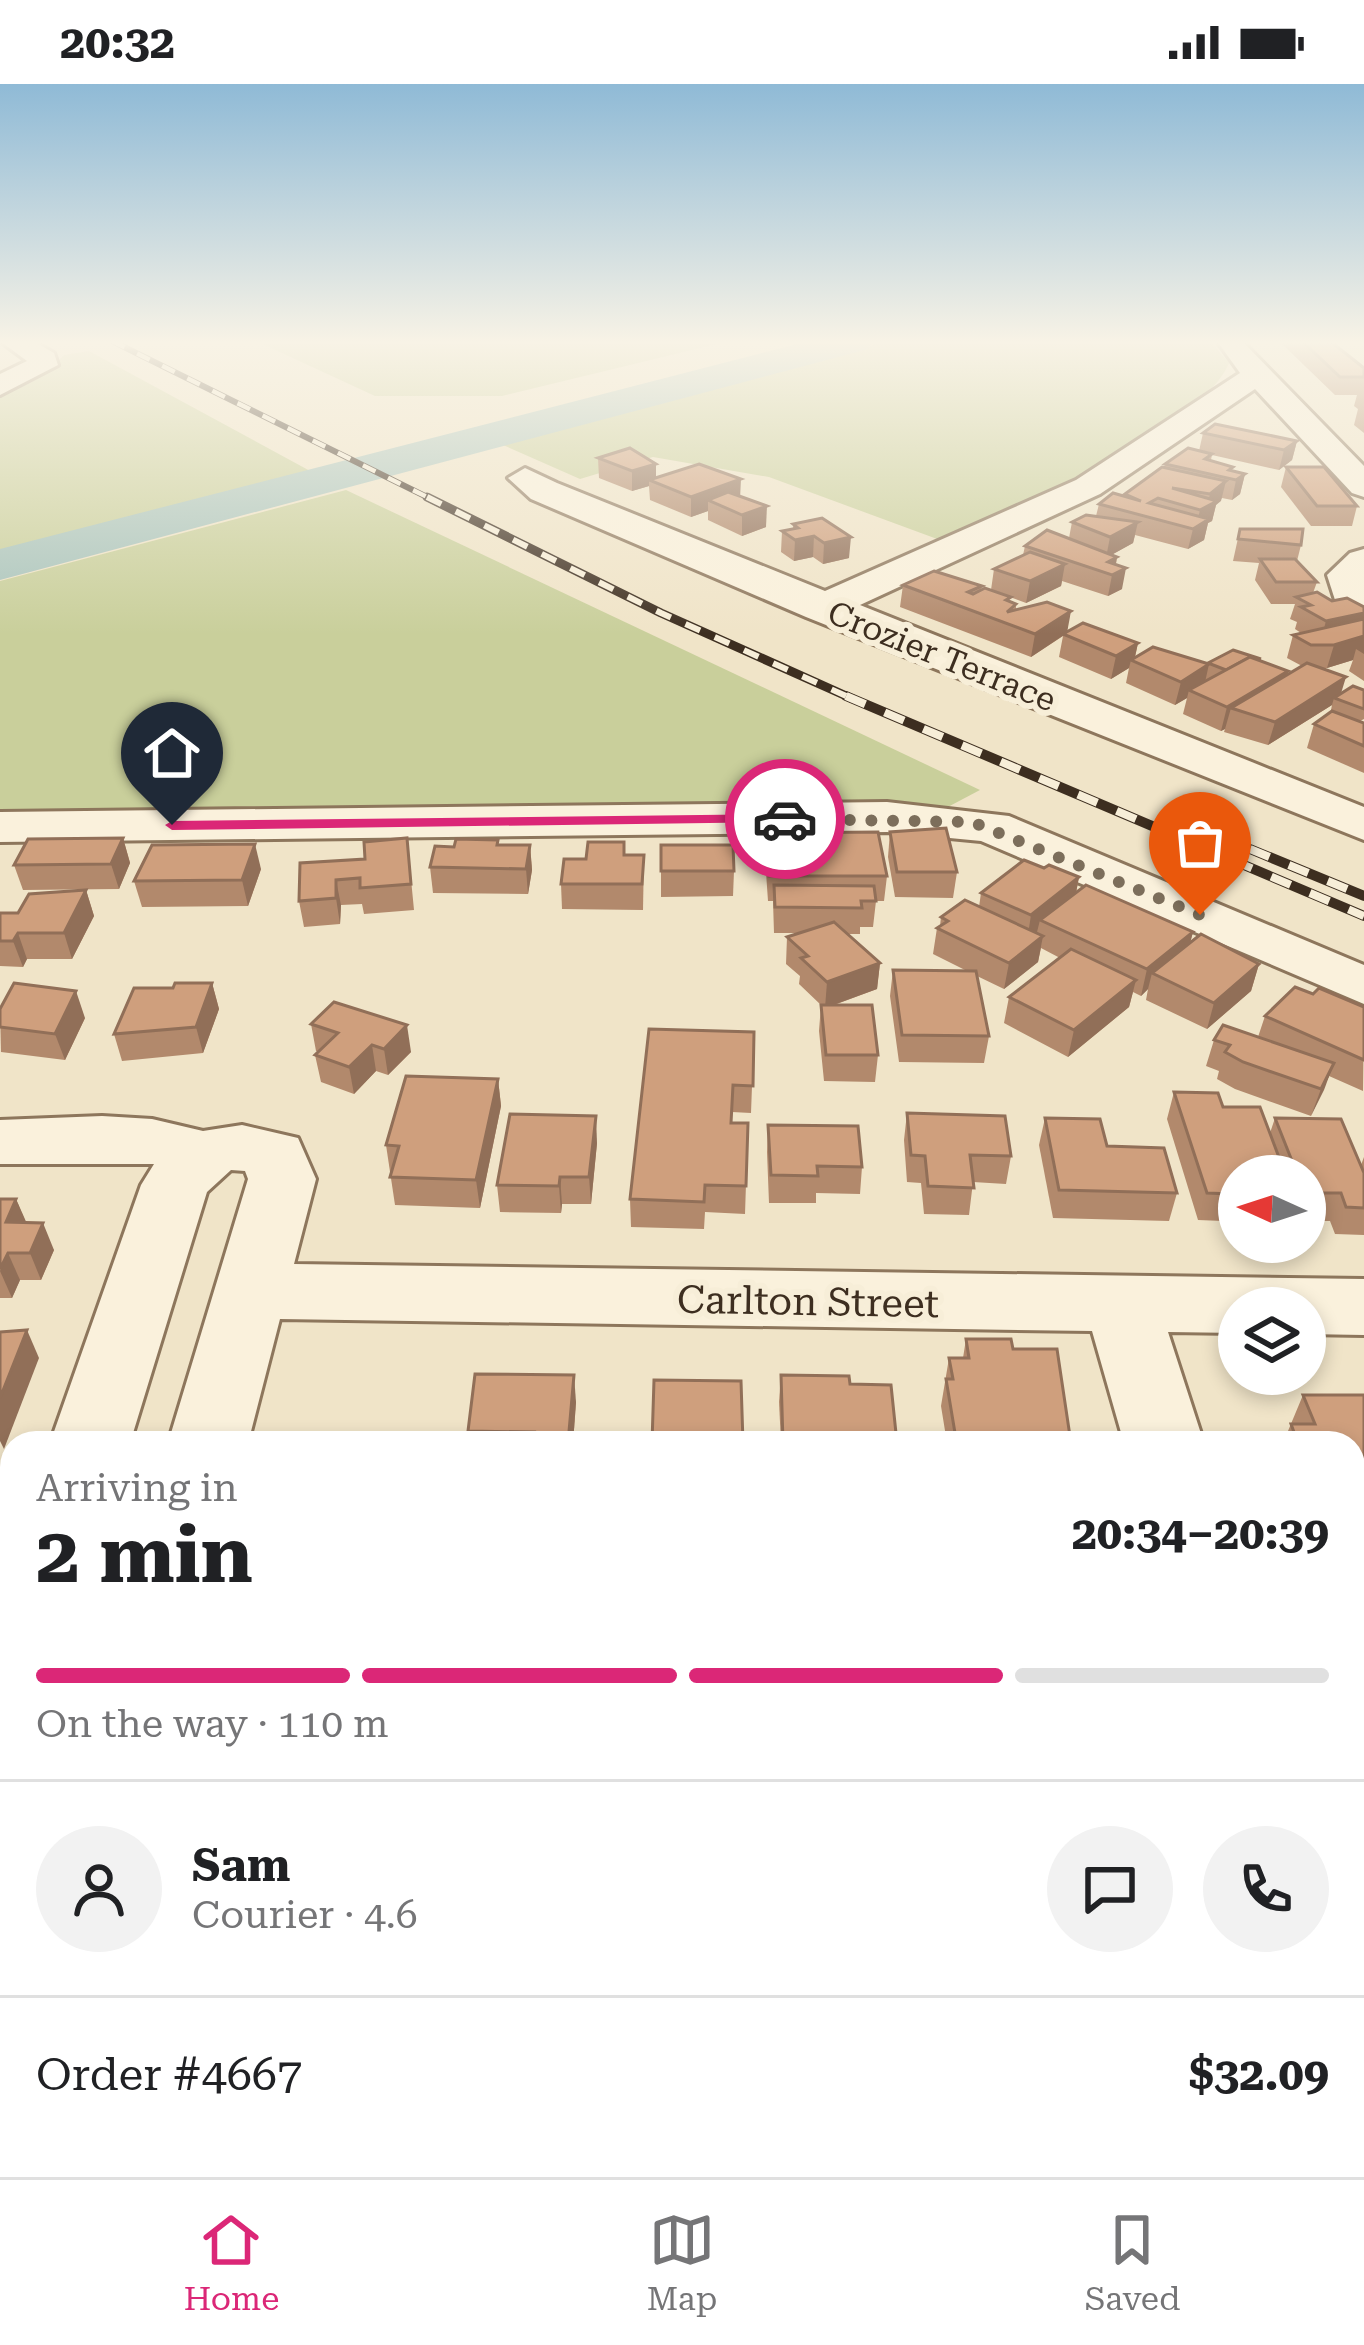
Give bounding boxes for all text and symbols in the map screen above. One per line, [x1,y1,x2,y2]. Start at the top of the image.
text: 20:32 [60,16,175,69]
street label: Crozier Terrace [822,593,1062,719]
pin [121,702,223,825]
icon: home [139,720,205,786]
courier [725,759,845,879]
icon: car [752,786,818,852]
pin [1149,792,1251,915]
icon: bag [1167,810,1233,876]
north arrow [1218,1155,1326,1263]
map controls [1218,1155,1326,1395]
street label: Carlton Street [677,1277,939,1327]
button: layers [1218,1287,1326,1395]
text: Arriving in [36,1465,238,1511]
text: 20:34–20:39 [1072,1507,1329,1560]
text: 2 min [36,1510,253,1601]
text: On the way · 110 m [36,1701,388,1747]
button: person [36,1826,162,1952]
button: chat [1047,1826,1173,1952]
button: phone [1203,1826,1329,1952]
text: Sam [192,1839,290,1892]
text: Courier · 4.6 [192,1892,418,1938]
text: Order #4667 [36,2048,302,2101]
text: $32.09 [1189,2048,1329,2101]
tab: Home [184,2207,279,2318]
tab: Map [647,2207,717,2318]
tab: Saved [1085,2207,1180,2318]

